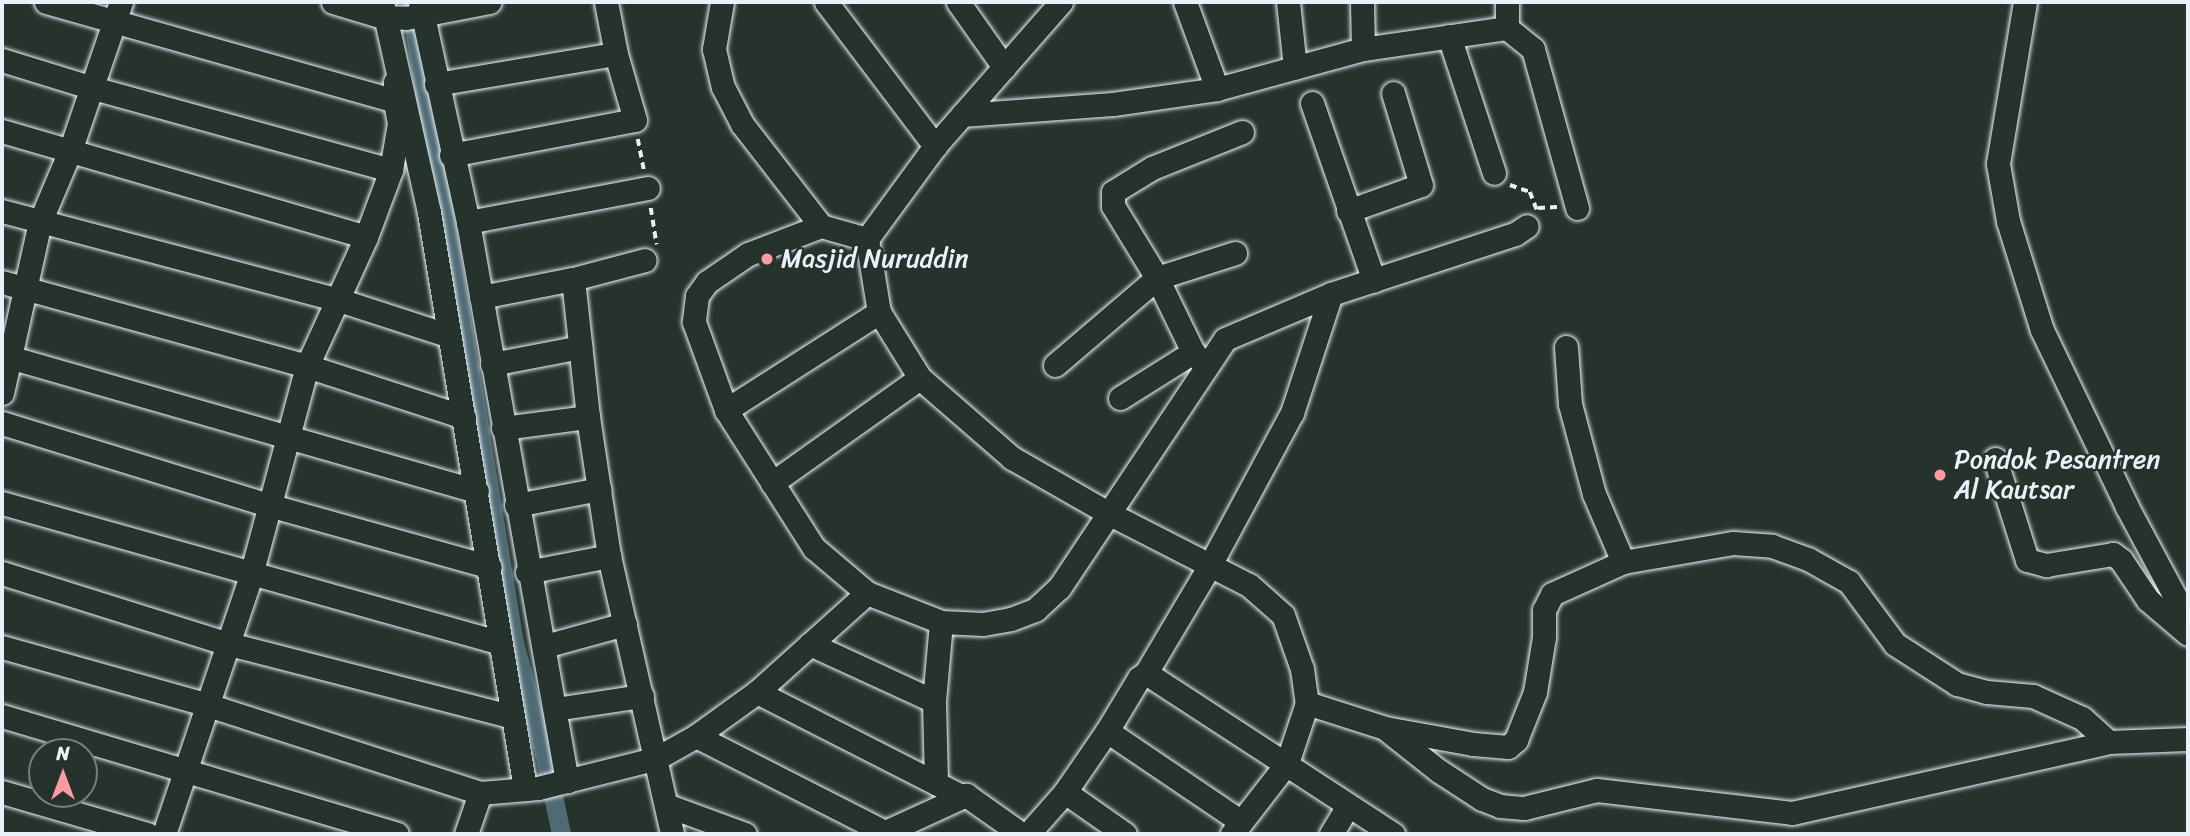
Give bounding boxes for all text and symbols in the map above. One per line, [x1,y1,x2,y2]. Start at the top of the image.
place label: Masjid Nuruddin [781,243,968,275]
marker: Masjid Nuruddin [759,251,775,267]
place label: Pondok Pesantren Al Kautsar [1954,444,2160,505]
marker: Pondok Pesantren Al Kautsar [1932,467,1948,483]
text: N [56,737,70,770]
north arrow [28,738,98,808]

